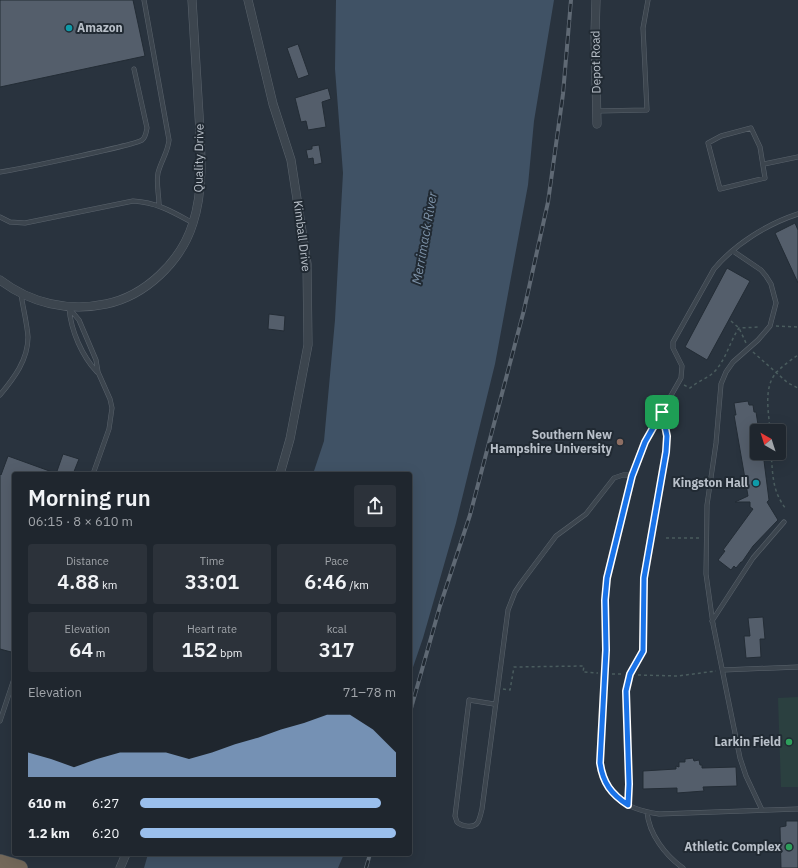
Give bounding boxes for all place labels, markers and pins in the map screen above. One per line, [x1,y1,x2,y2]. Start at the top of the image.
place label: Amazon [77,20,123,35]
marker: Amazon [64,23,74,33]
pin [645,395,679,429]
place label: Southern New Hampshire University [490,427,613,456]
marker: Southern New Hampshire University [615,437,625,447]
place label: Kingston Hall [672,475,748,490]
marker: Kingston Hall [751,478,761,488]
place label: Larkin Field [714,734,781,749]
marker: Larkin Field [784,737,794,747]
place label: Athletic Complex [684,839,781,854]
marker: Athletic Complex [784,842,794,852]

